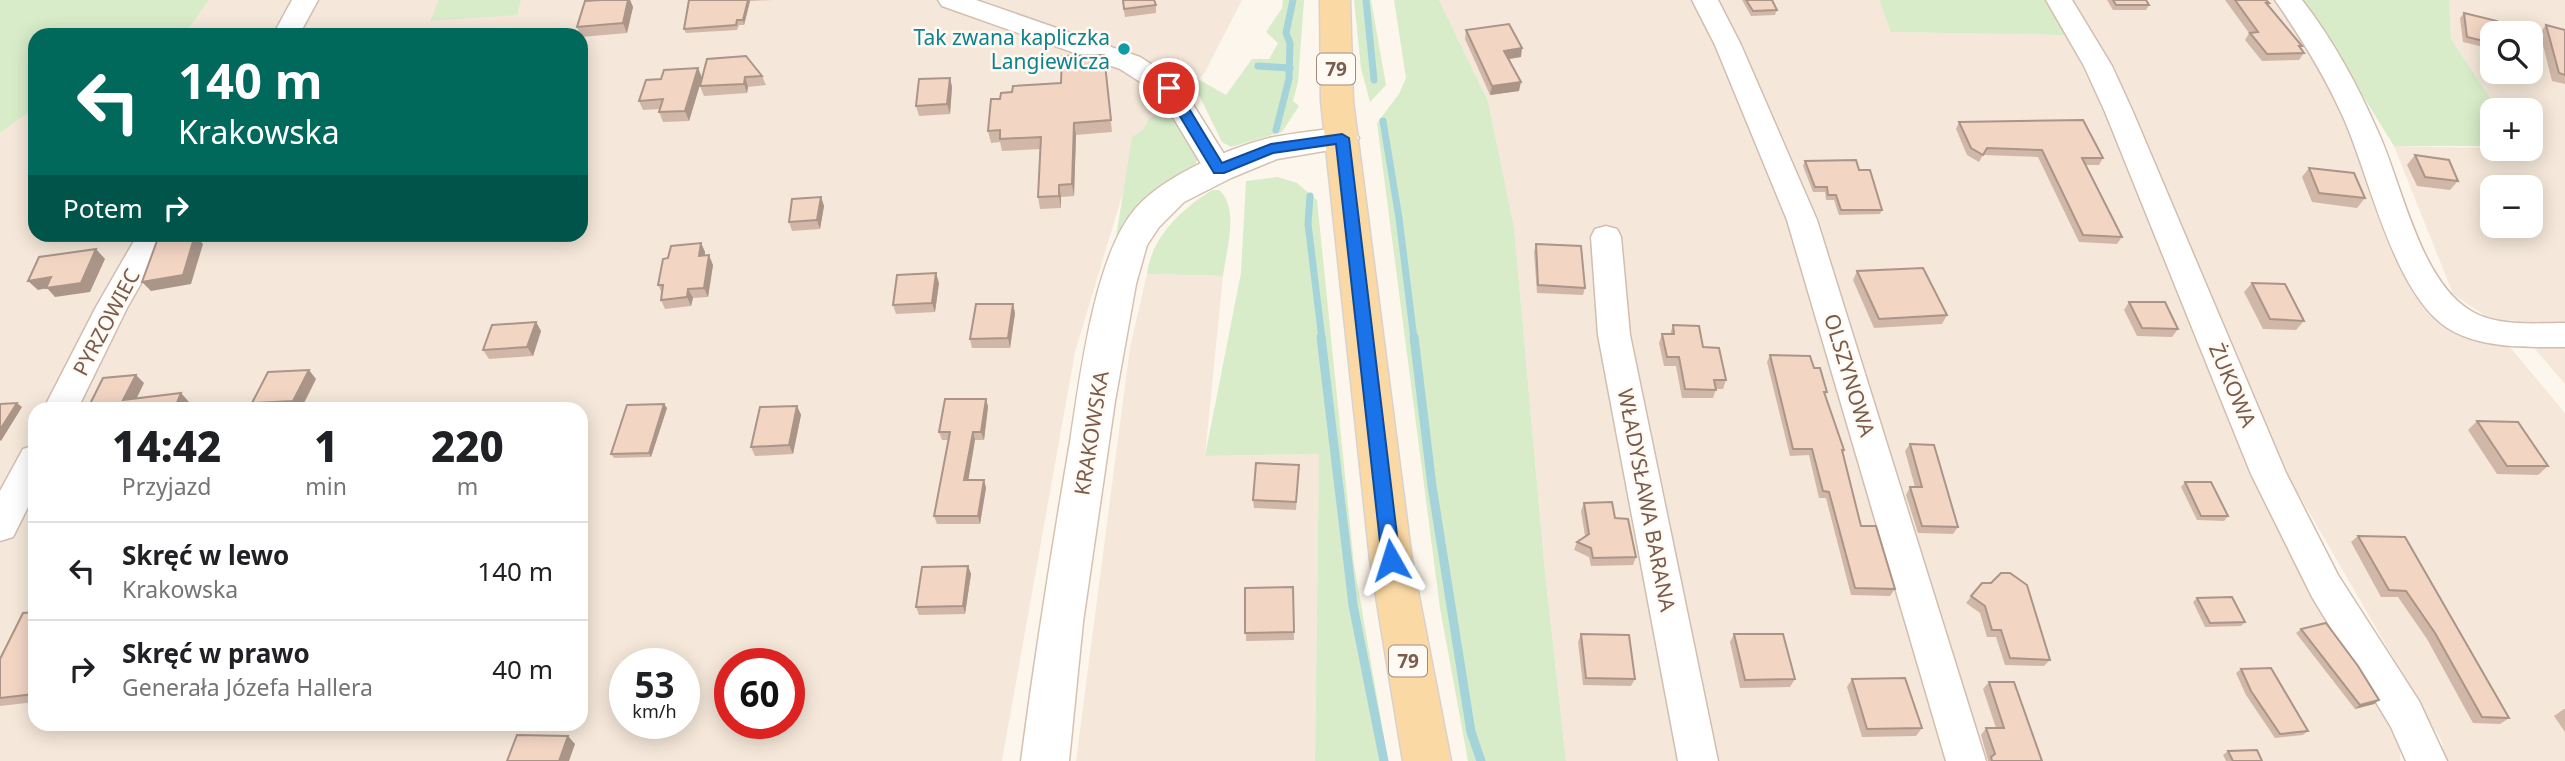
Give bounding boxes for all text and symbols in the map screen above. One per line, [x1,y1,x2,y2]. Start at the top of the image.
map controls [2480,21,2543,238]
button: search [2480,21,2543,84]
place label: Tak zwana kapliczka Langiewicza [913,23,1110,75]
marker: Tak zwana kapliczka Langiewicza [1116,41,1132,57]
text: 140 m [178,47,323,113]
road number: 79 [1317,54,1355,85]
icon: left [63,56,154,147]
pin [1139,58,1199,118]
icon: arrive [1150,69,1188,107]
button: + [2480,98,2543,161]
text: Krakowska [178,110,340,153]
button: − [2480,175,2543,238]
icon: right [157,189,195,227]
text: Potem [63,190,143,226]
street label: PYRZOWIEC [66,264,146,380]
street label: OLSZYNOWA [1818,310,1882,440]
street label: ŻUKOWA [2203,339,2263,432]
street label: KRAKOWSKA [1067,368,1115,497]
street label: WŁADYSŁAWA BARANA [1612,386,1682,614]
text: 14:42 [112,417,221,474]
text: 1 [314,417,338,474]
text: 220 [431,417,504,474]
text: Przyjazd [122,470,212,502]
text: min [305,470,347,502]
text: m [457,470,478,502]
position arrow [1354,523,1428,597]
text: Skręć w lewo [122,537,289,573]
icon: left [63,552,101,590]
text: 140 m [477,553,553,589]
text: Krakowska [122,573,238,605]
text: Skręć w prawo [122,635,310,671]
road number: 79 [1389,646,1427,676]
speed limit sign: 60 [714,648,805,739]
icon: right [63,650,101,688]
text: 40 m [492,651,553,687]
text: 53 [634,661,675,708]
text: Generała Józefa Hallera [122,671,373,703]
text: km/h [632,699,677,723]

